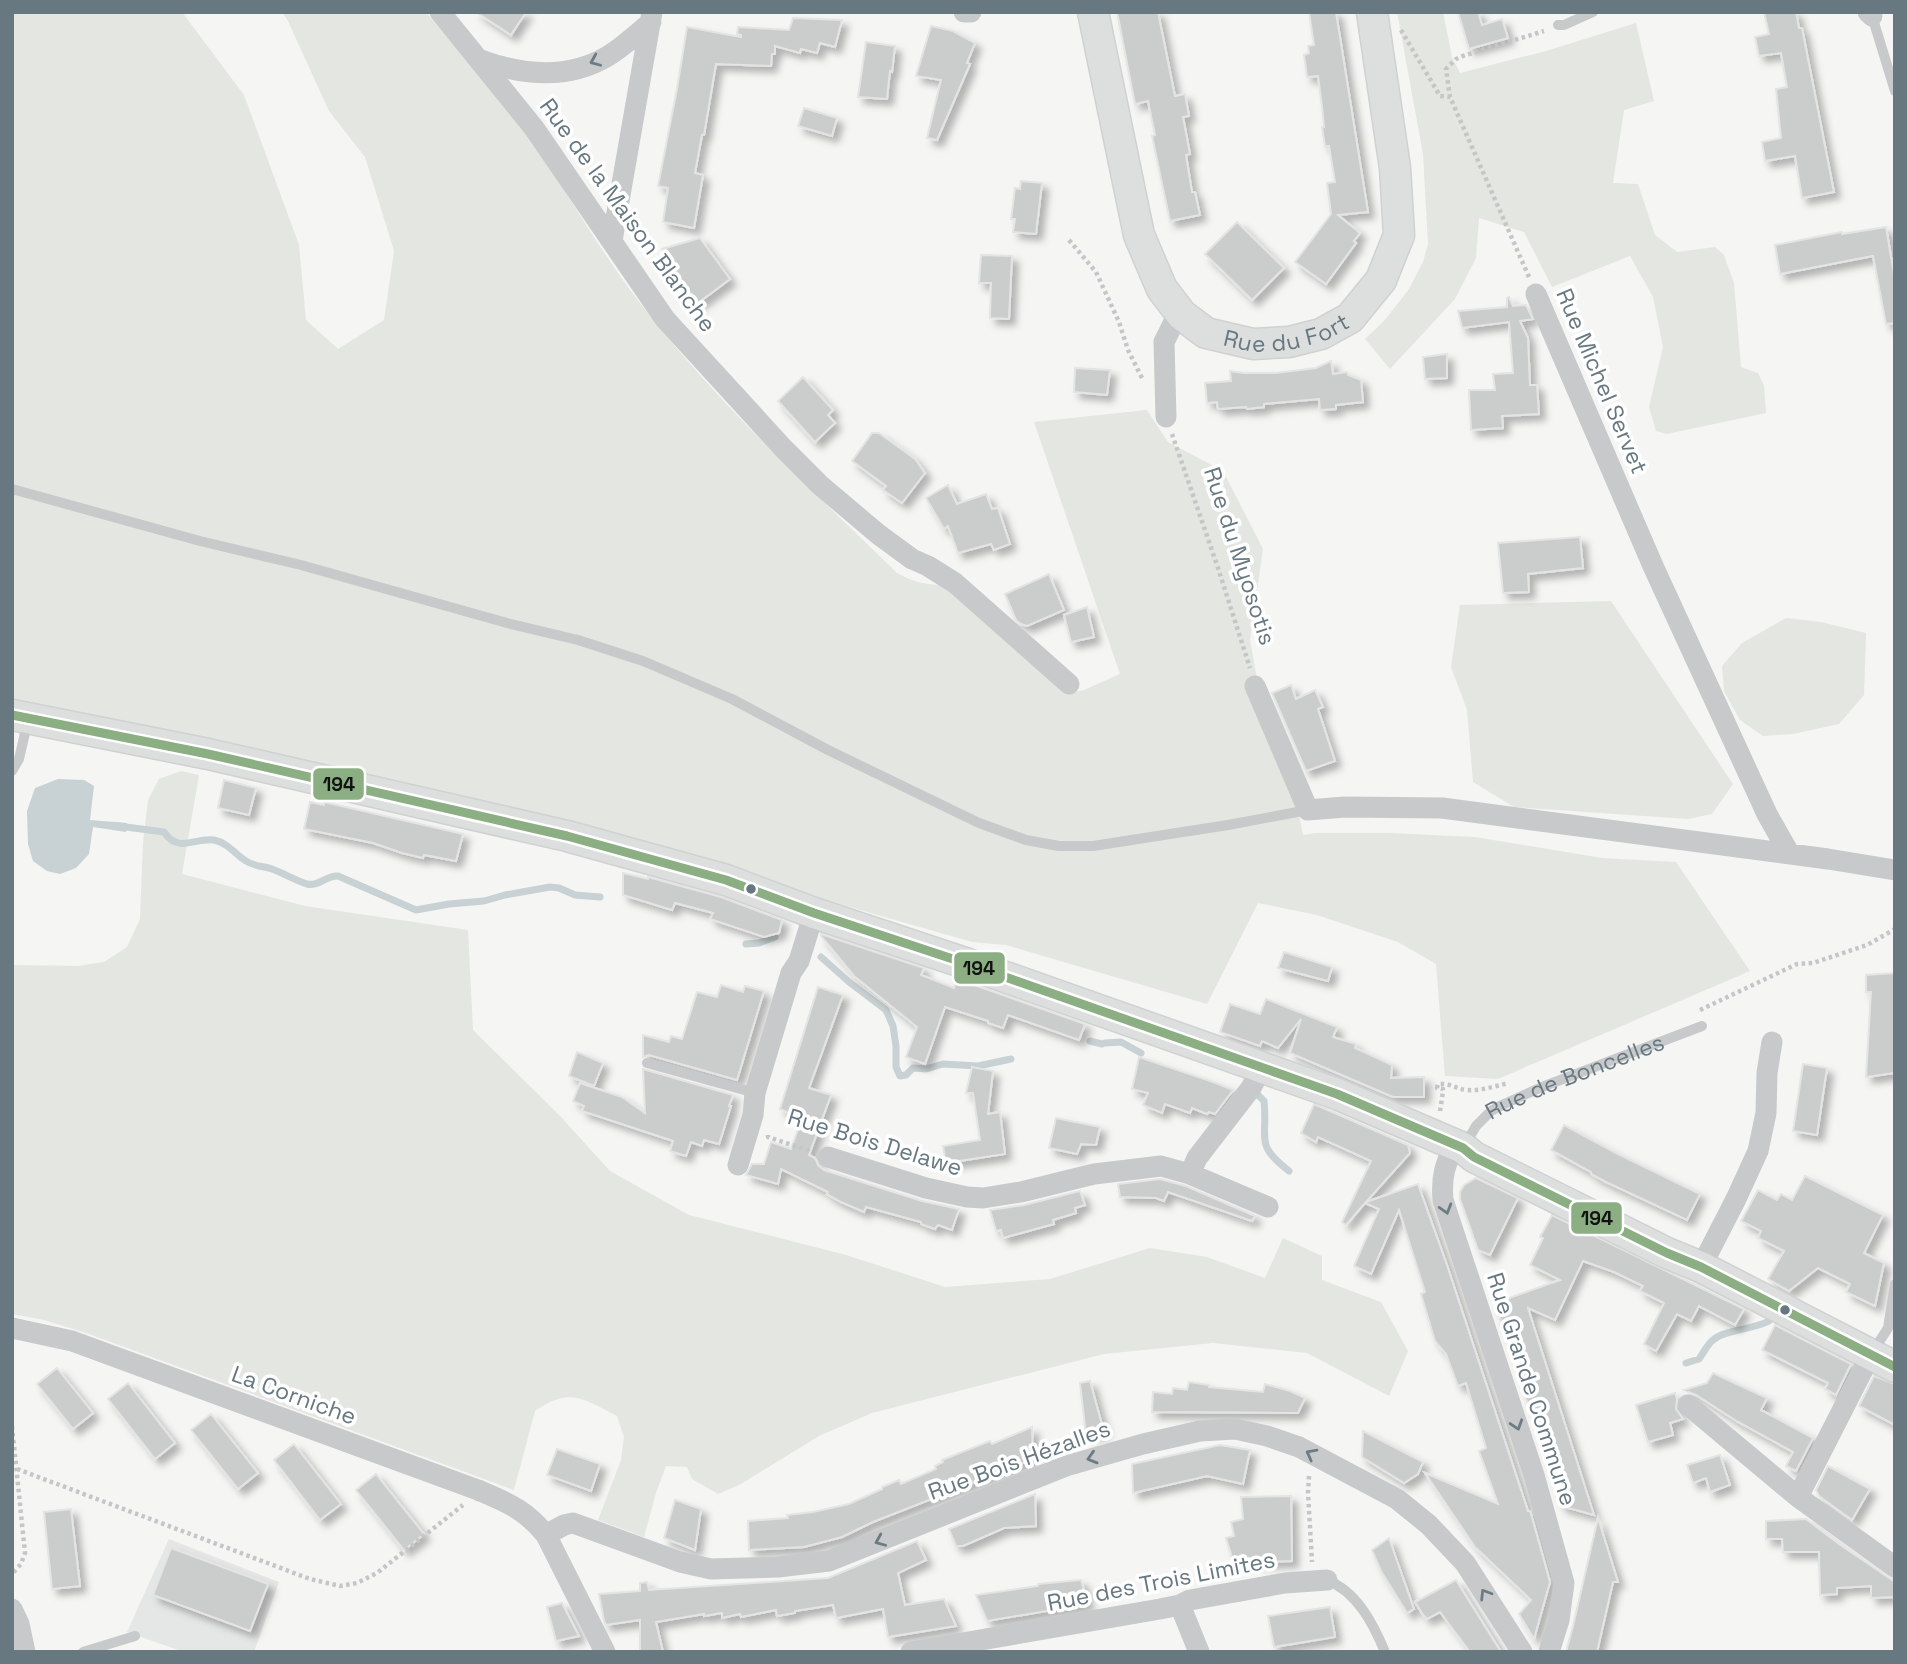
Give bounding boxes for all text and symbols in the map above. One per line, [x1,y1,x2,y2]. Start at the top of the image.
one-way arrow [590,53,602,67]
street label: Rue de la Maison Blanche [533,92,723,338]
street label: Rue Michel Servet [1549,284,1655,478]
street label: Rue du Fort [1221,306,1354,359]
street label: Rue du Myosotis [1197,463,1283,649]
line badge: 194 [312,767,365,801]
text: 194 [323,772,355,797]
unlabelled marker [744,882,758,896]
line badge: 194 [953,951,1006,985]
text: 194 [963,956,995,981]
street label: Rue de Boncelles [1480,1027,1668,1126]
street label: Rue Bois Delawe [784,1101,966,1183]
line badge: 194 [1570,1201,1623,1235]
one-way arrow [1438,1203,1453,1215]
text: 194 [1581,1206,1613,1231]
street label: Rue Grande Commune [1480,1269,1584,1509]
unlabelled marker [1778,1303,1792,1317]
street label: La Corniche [228,1359,360,1431]
street label: Rue Bois Hézalles [924,1413,1114,1507]
one-way arrow [1509,1419,1524,1431]
one-way arrow [1306,1449,1318,1462]
one-way arrow [1086,1450,1098,1465]
one-way arrow [875,1533,887,1547]
street label: Rue des Trois Limites [1045,1544,1277,1618]
one-way arrow [1481,1589,1494,1602]

